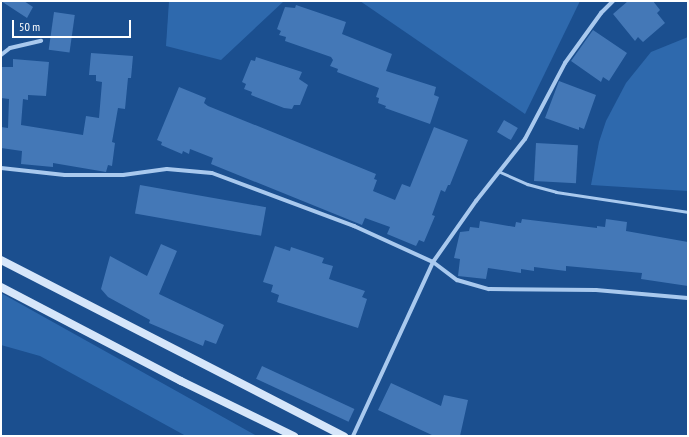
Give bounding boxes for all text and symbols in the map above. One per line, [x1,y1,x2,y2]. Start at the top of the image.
scale bar [14,12,133,38]
text: 50 m [19,19,40,34]

